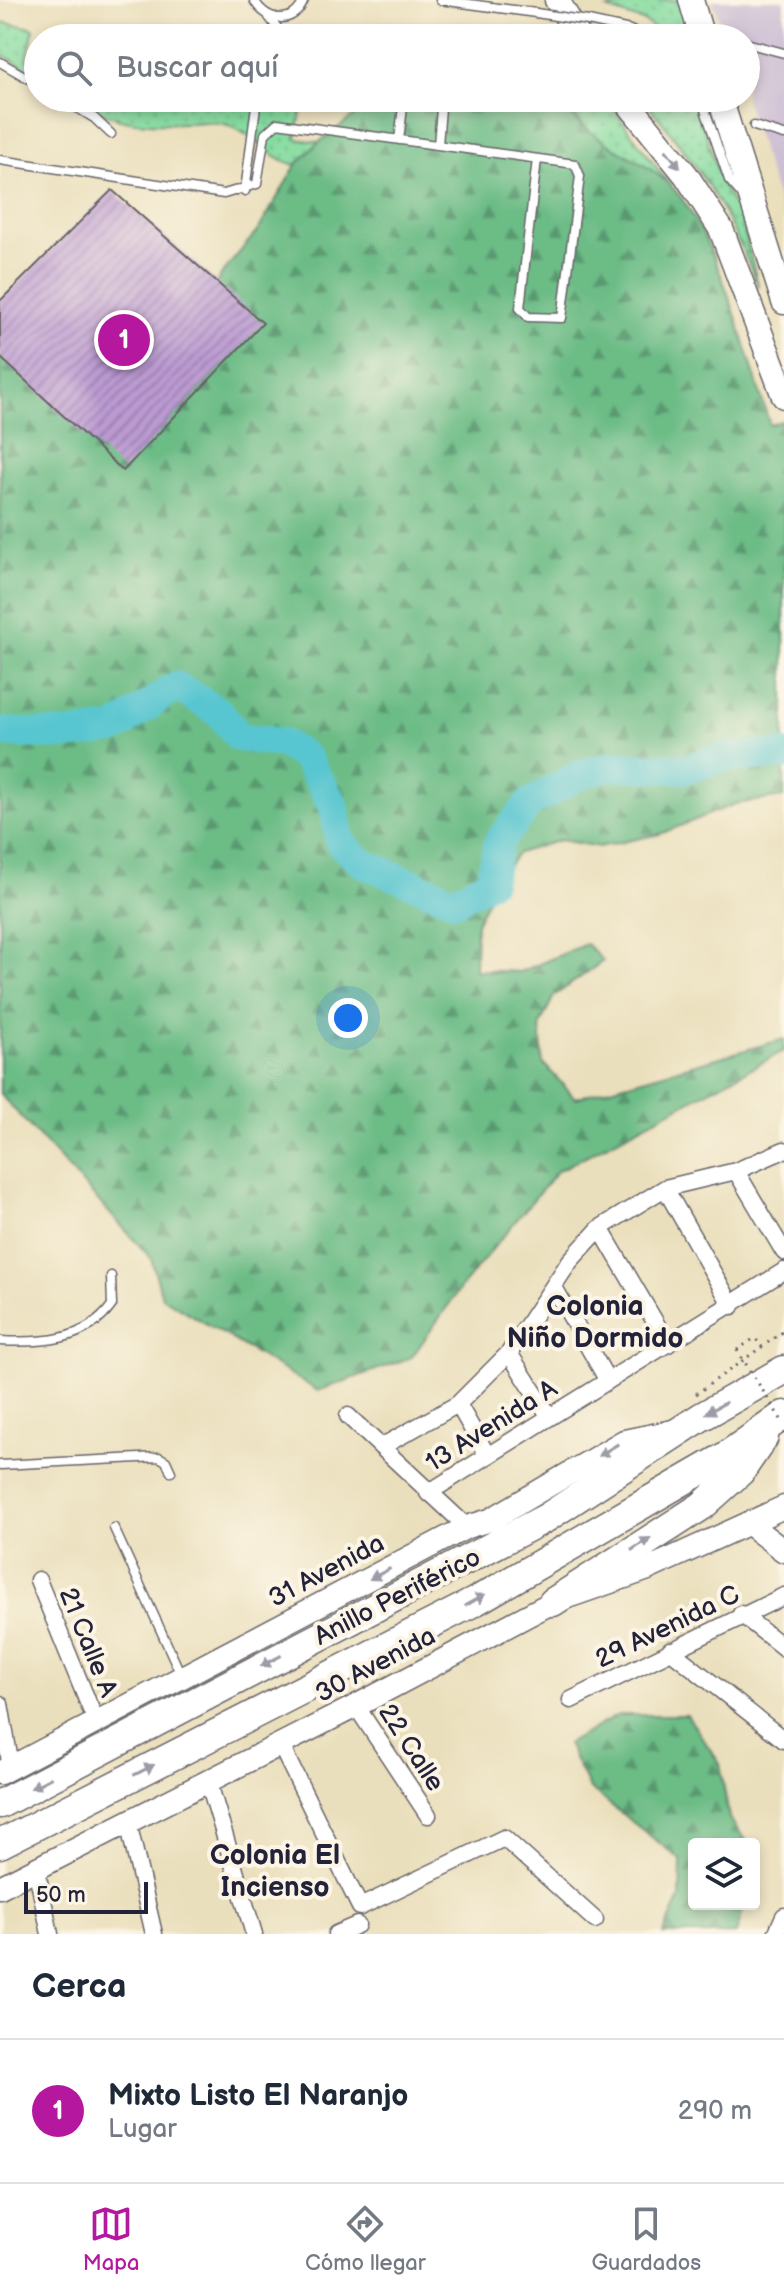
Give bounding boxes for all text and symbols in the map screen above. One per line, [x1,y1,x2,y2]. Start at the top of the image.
search box [24,24,760,112]
icon: search [52,46,96,90]
text: Buscar aquí [116,50,278,86]
one-way arrow [664,149,681,169]
pin: 1 [98,310,150,370]
your location [328,998,368,1038]
district label: Colonia Niño Dormido [507,1290,683,1355]
street label: 13 Avenida A [420,1374,563,1479]
one-way arrow [705,1401,727,1415]
one-way arrow [597,1443,619,1457]
street label: 31 Avenida [264,1528,390,1615]
one-way arrow [631,1536,652,1551]
street label: Anillo Periférico [309,1542,486,1653]
one-way arrow [368,1567,391,1580]
street label: 29 Avenida C [591,1579,745,1675]
street label: 21 Calle A [52,1583,124,1702]
one-way arrow [464,1594,487,1607]
street label: 30 Avenida [310,1621,441,1710]
one-way arrow [260,1655,283,1668]
street label: 22 Calle [371,1698,450,1797]
one-way arrow [133,1763,156,1776]
one-way arrow [30,1776,53,1789]
map controls [688,1838,760,1910]
button: layers [688,1838,760,1910]
district label: Colonia El Incienso [210,1839,340,1904]
scale bar [24,1878,148,1914]
text: 50 m [36,1882,86,1909]
text: Cerca [32,1966,127,2007]
text: Mixto Listo El Naranjo [108,2078,408,2114]
text: 1 [53,2096,63,2127]
text: 290 m [678,2096,752,2127]
text: Lugar [108,2114,177,2145]
tab: Mapa [83,2202,139,2277]
tab: Cómo llegar [305,2202,426,2277]
tab: Guardados [591,2202,701,2277]

